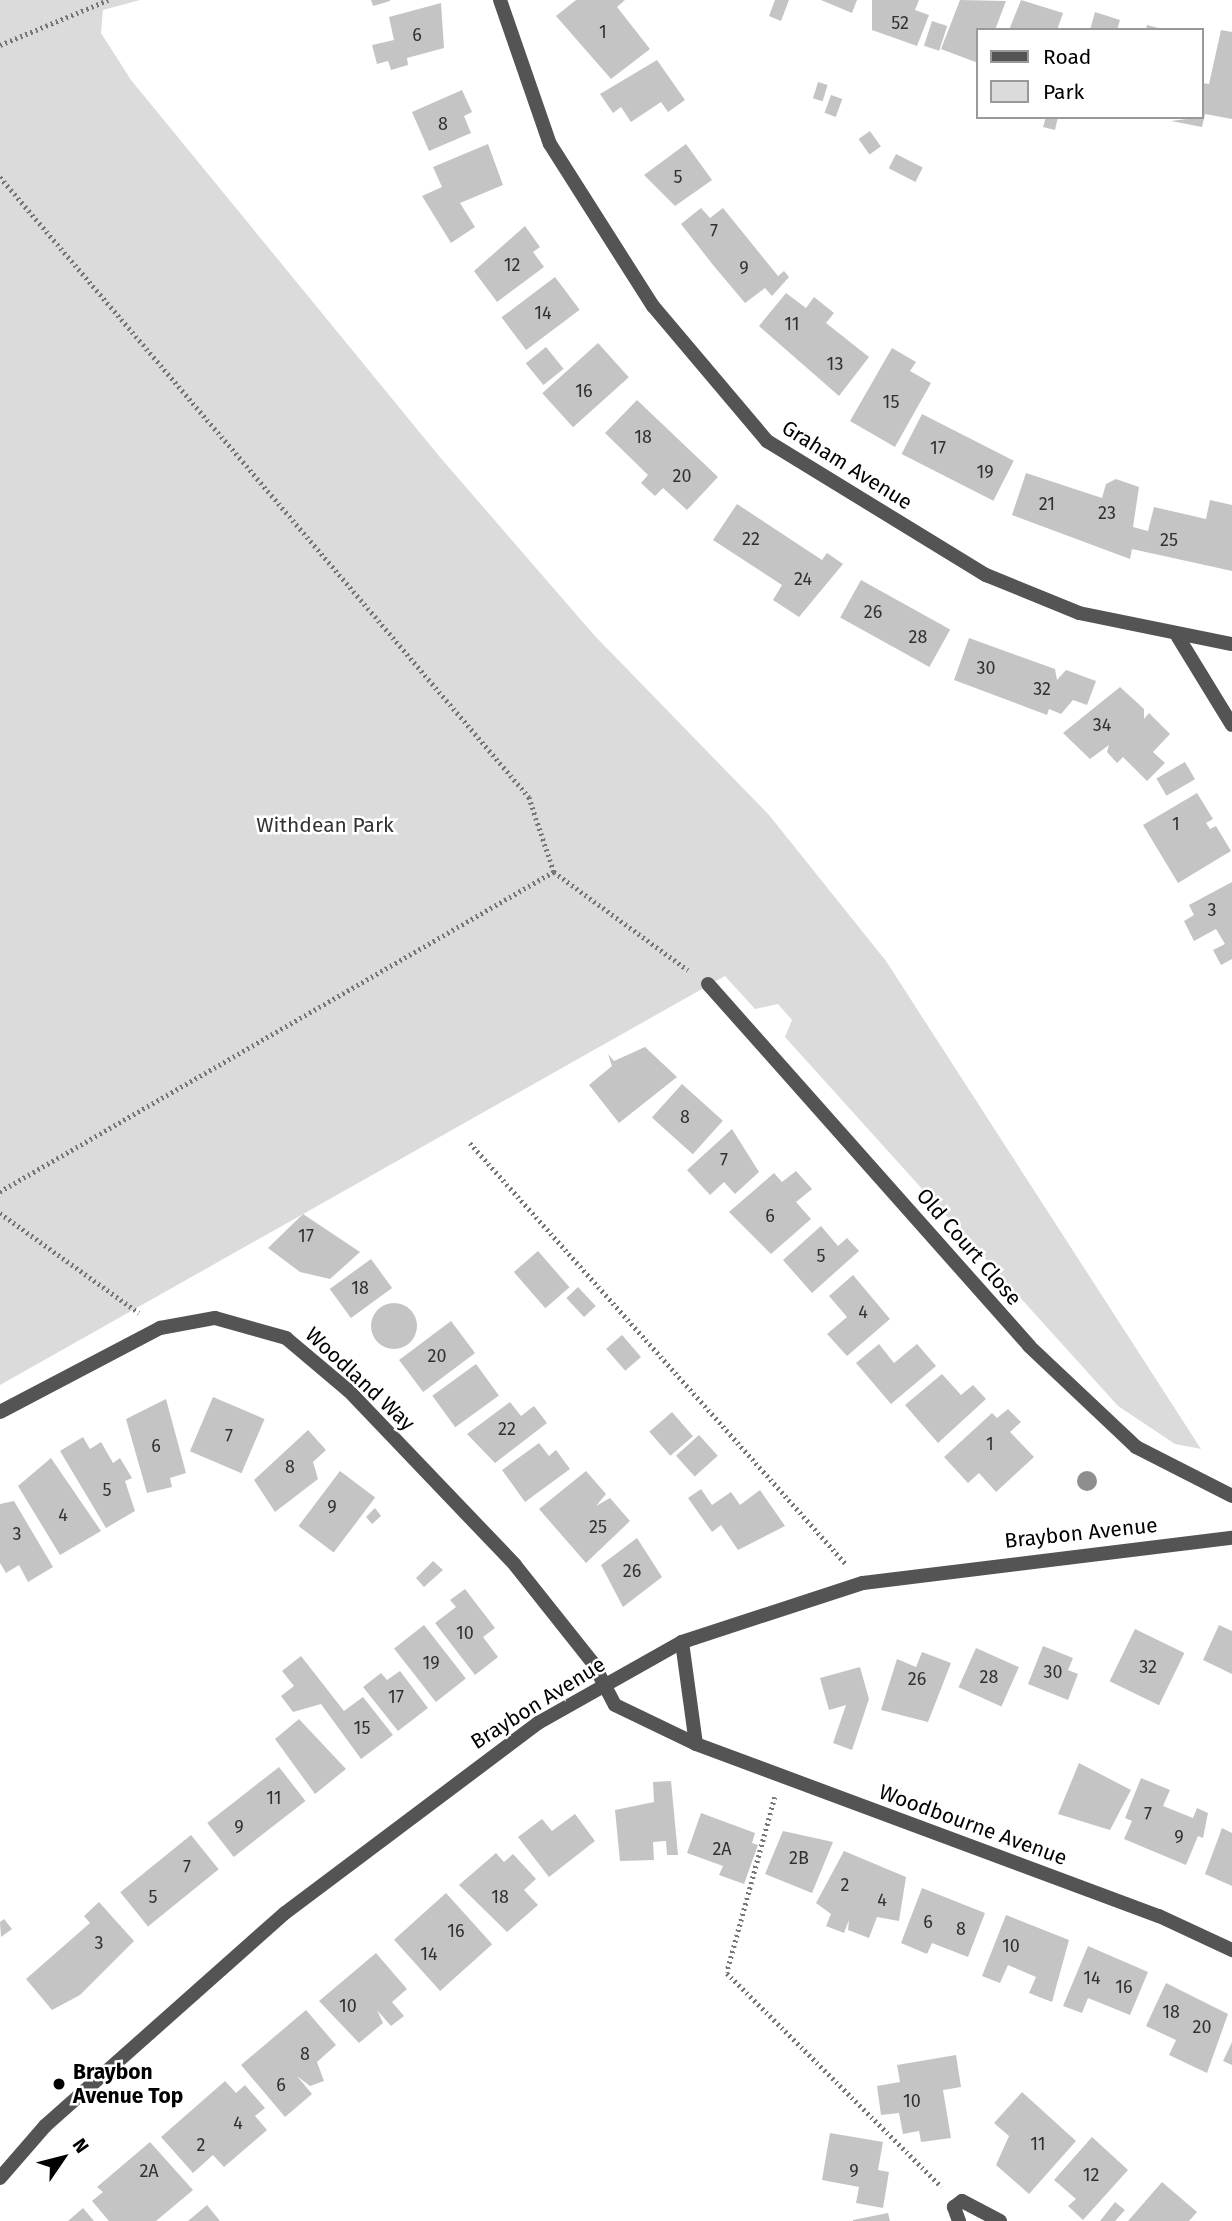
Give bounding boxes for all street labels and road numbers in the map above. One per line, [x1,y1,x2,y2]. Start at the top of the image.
street label: Graham Avenue [777,415,917,515]
street label: Old Court Close [911,1183,1027,1311]
street label: Woodland Way [300,1322,420,1436]
street label: Braybon Avenue [1003,1512,1159,1554]
street label: Braybon Avenue [466,1652,610,1754]
street label: Woodbourne Avenue [876,1779,1070,1871]

